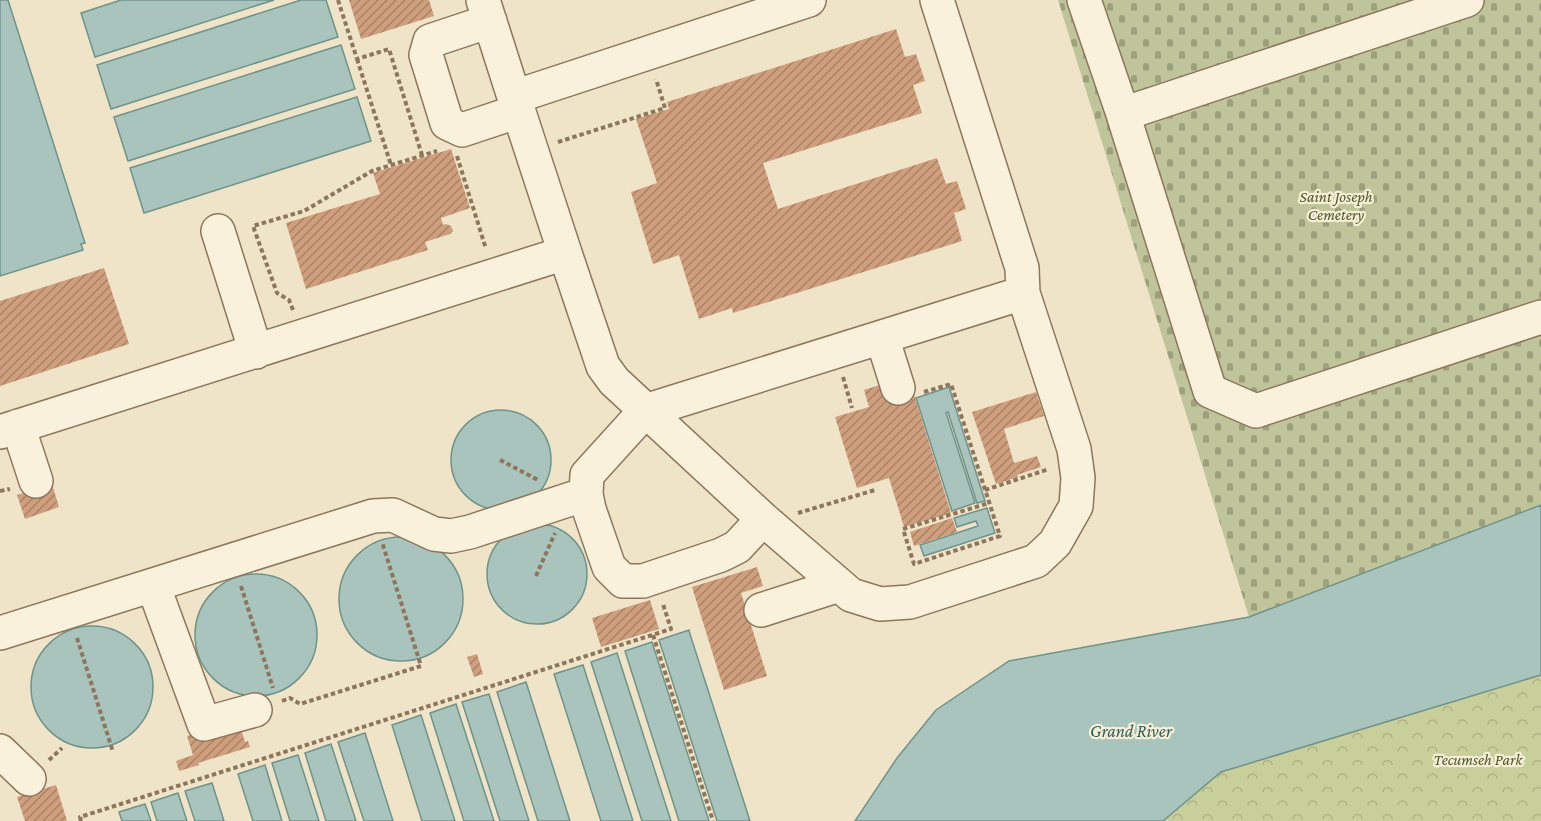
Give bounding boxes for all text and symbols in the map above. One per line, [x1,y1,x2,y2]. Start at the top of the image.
park label: Saint Joseph Cemetery [1299,188,1373,224]
water label: Grand River [1090,721,1173,741]
park label: Tecumseh Park [1434,751,1523,768]

